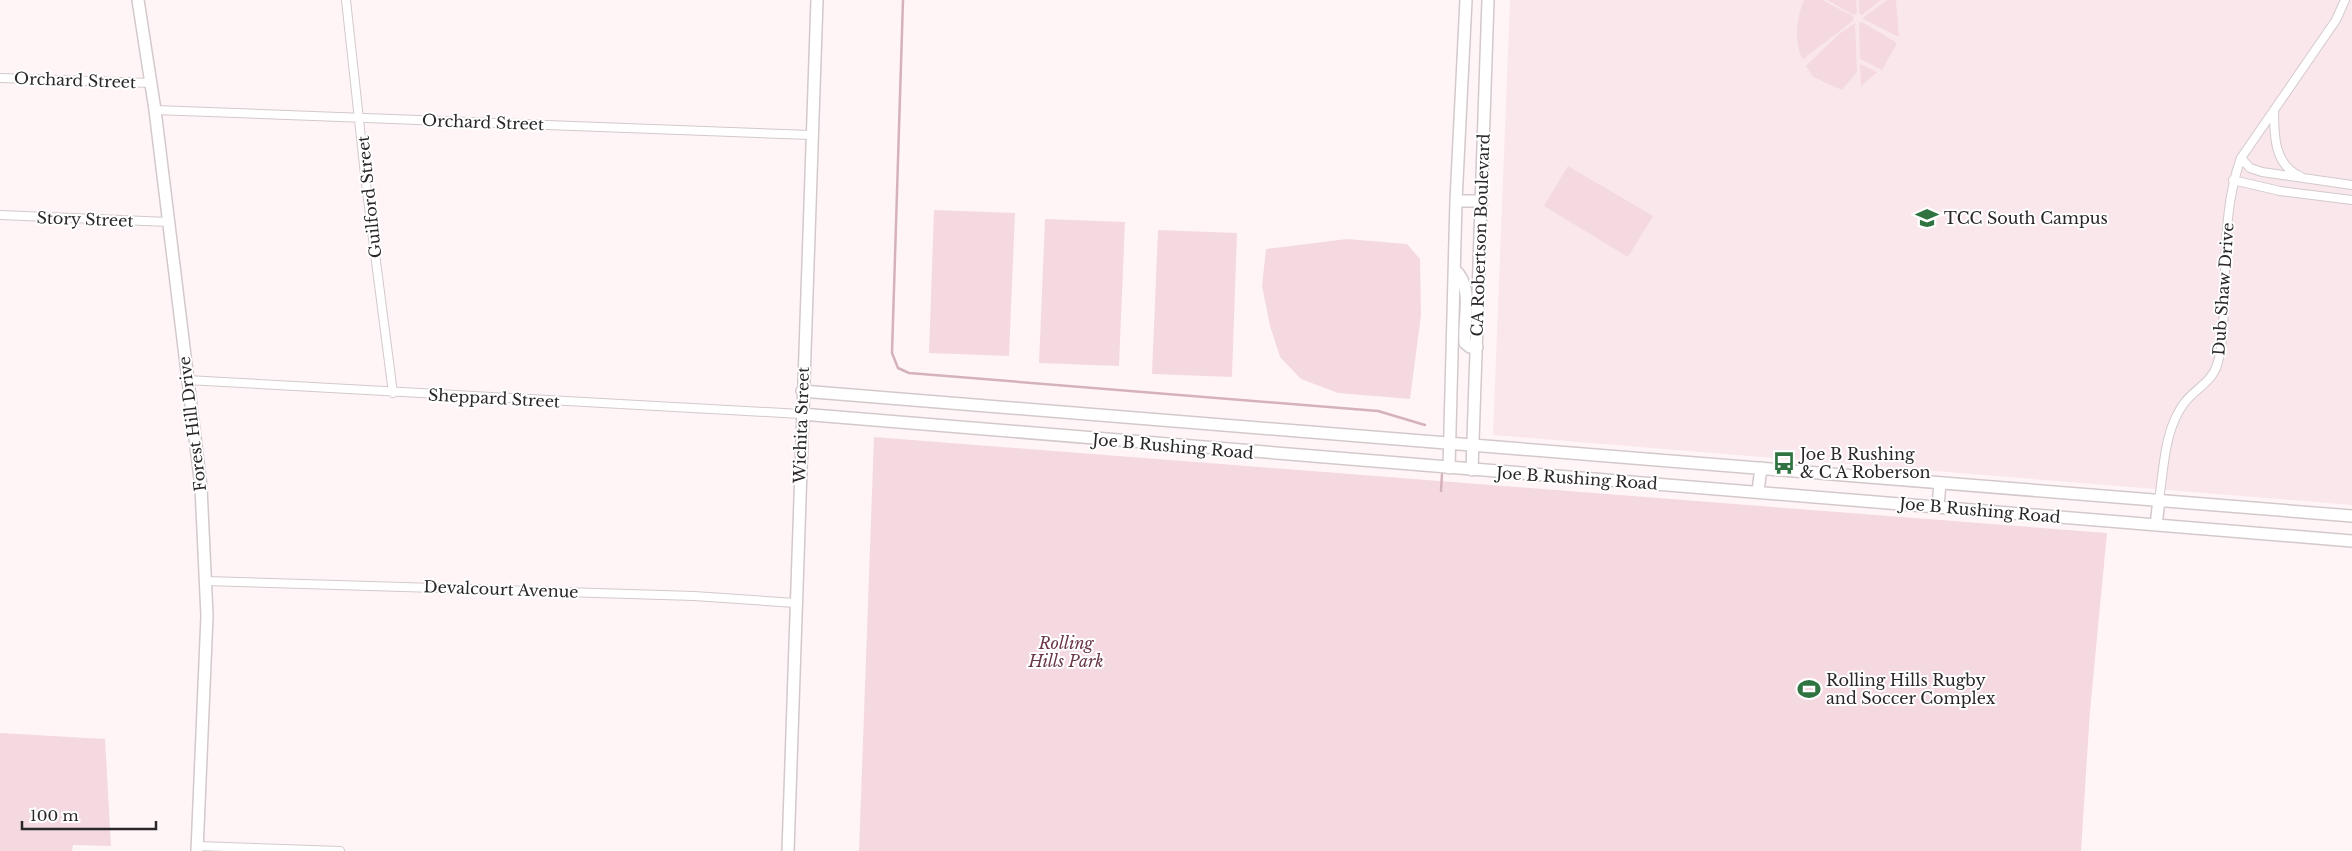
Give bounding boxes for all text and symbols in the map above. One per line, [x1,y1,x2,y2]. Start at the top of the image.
street label: Orchard Street [14,68,136,92]
street label: Orchard Street [422,110,544,134]
street label: CA Robertson Boulevard [1466,133,1494,337]
street label: Guilford Street [353,135,385,259]
school or university icon: TCC South Campus [1914,205,1940,231]
street label: Story Street [36,207,134,231]
place label: TCC South Campus [1944,208,2108,228]
street label: Dub Shaw Drive [2208,222,2238,356]
street label: Forest Hill Drive [174,355,210,493]
street label: Wichita Street [789,366,813,485]
street label: Sheppard Street [428,385,560,411]
street label: Joe B Rushing Road [1090,429,1255,463]
place label: Joe B Rushing & C A Roberson [1798,444,1931,482]
bus stop icon: Joe B Rushing & C A Roberson [1771,450,1797,476]
street label: Joe B Rushing Road [1494,462,1659,494]
street label: Joe B Rushing Road [1897,493,2062,527]
street label: Devalcourt Avenue [423,576,579,602]
park label: Rolling Hills Park [1027,633,1104,671]
place label: Rolling Hills Rugby and Soccer Complex [1826,670,1996,708]
sports icon: Rolling Hills Rugby and Soccer Complex [1796,676,1822,702]
scale bar [22,798,156,830]
text: 100 m [30,806,79,825]

